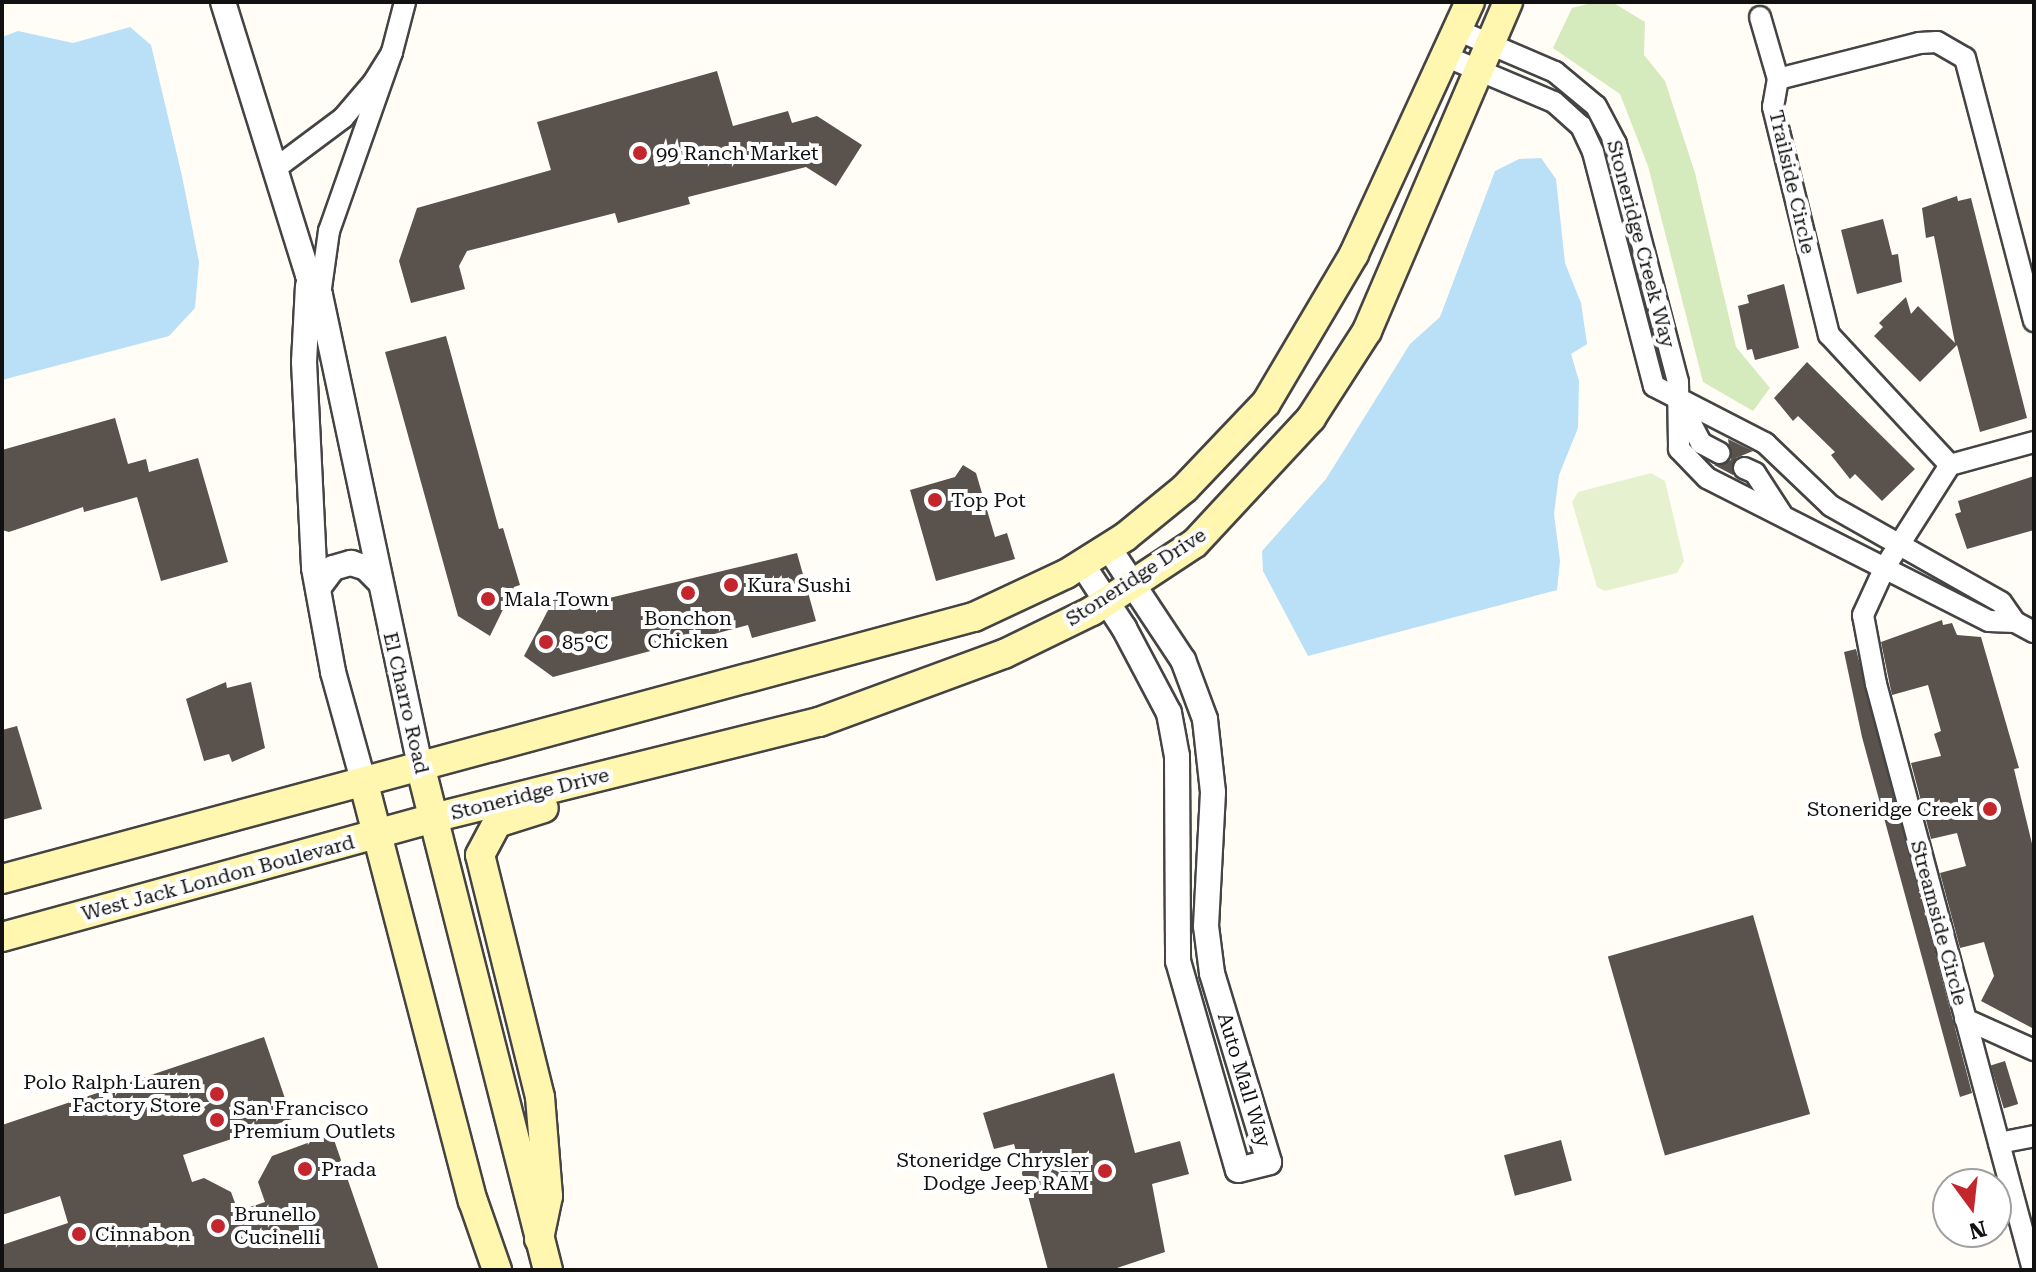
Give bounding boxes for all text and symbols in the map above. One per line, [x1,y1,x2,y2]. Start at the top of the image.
street label: Trailside Circle [1764,108,1820,256]
street label: Stoneridge Creek Way [1602,138,1680,350]
place label: 99 Ranch Market [656,141,818,165]
marker: 99 Ranch Market [631,144,649,162]
place label: Top Pot [951,488,1026,512]
marker: Top Pot [926,491,944,509]
street label: Stoneridge Drive [1061,523,1211,631]
place label: Kura Sushi [747,573,851,597]
marker: Kura Sushi [722,576,740,594]
marker: Bonchon Chicken [679,584,697,602]
place label: Mala Town [504,587,609,611]
marker: Mala Town [479,590,497,608]
place label: Bonchon Chicken [644,606,732,653]
street label: El Charro Road [378,630,434,776]
place label: 85°C [562,630,608,654]
marker: 85°C [537,633,555,651]
street label: Stoneridge Drive [448,763,612,825]
place label: Stoneridge Creek [1807,797,1974,821]
marker: Stoneridge Creek [1981,800,1999,818]
street label: West Jack London Boulevard [79,830,357,926]
street label: Streamside Circle [1905,838,1973,1008]
street label: Auto Mall Way [1212,1010,1276,1150]
place label: Polo Ralph Lauren Factory Store [23,1070,201,1117]
marker: Polo Ralph Lauren Factory Store [208,1085,226,1103]
place label: San Francisco Premium Outlets [233,1096,395,1143]
marker: San Francisco Premium Outlets [208,1111,226,1129]
place label: Stoneridge Chrysler Dodge Jeep RAM [897,1148,1089,1195]
place label: Prada [321,1157,376,1181]
marker: Prada [296,1160,314,1178]
marker: Stoneridge Chrysler Dodge Jeep RAM [1096,1162,1114,1180]
north arrow [1932,1168,2012,1248]
place label: Brunello Cucinelli [234,1202,321,1249]
text: N [1966,1215,1989,1244]
marker: Brunello Cucinelli [209,1217,227,1235]
place label: Cinnabon [95,1222,191,1246]
marker: Cinnabon [70,1225,88,1243]

